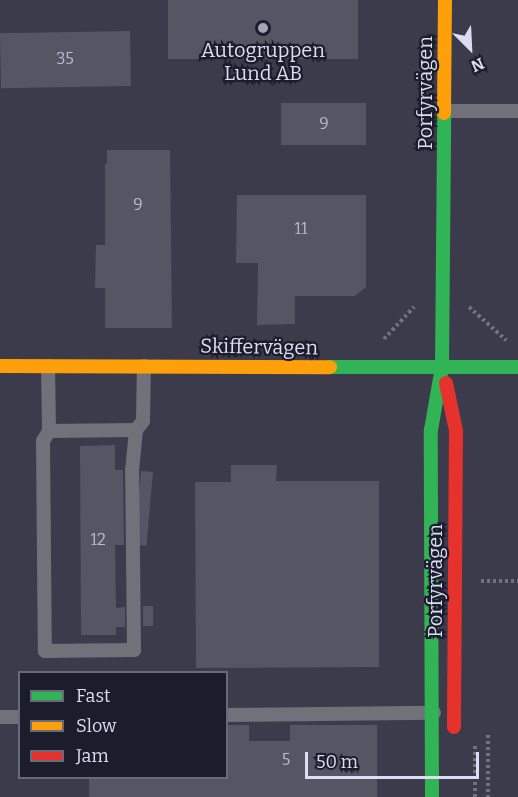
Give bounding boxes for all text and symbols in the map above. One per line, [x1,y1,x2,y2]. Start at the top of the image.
north arrow [440,18,500,78]
marker: Autogruppen Lund AB [256,21,270,35]
street label: Porfyrvägen [413,36,437,150]
place label: Autogruppen Lund AB [201,38,325,85]
house number: 35 [56,49,74,69]
text: N [468,54,487,76]
house number: 9 [319,114,329,134]
house number: 9 [133,195,143,215]
house number: 11 [295,219,307,239]
street label: Skiffervägen [200,334,318,360]
street label: Porfyrvägen [423,524,447,638]
house number: 12 [90,530,106,550]
legend [18,671,228,779]
text: Fast [76,685,111,707]
text: Slow [76,715,116,737]
scale bar [308,740,482,778]
text: Jam [76,745,109,767]
house number: 5 [282,750,290,770]
text: 50 m [316,751,358,773]

